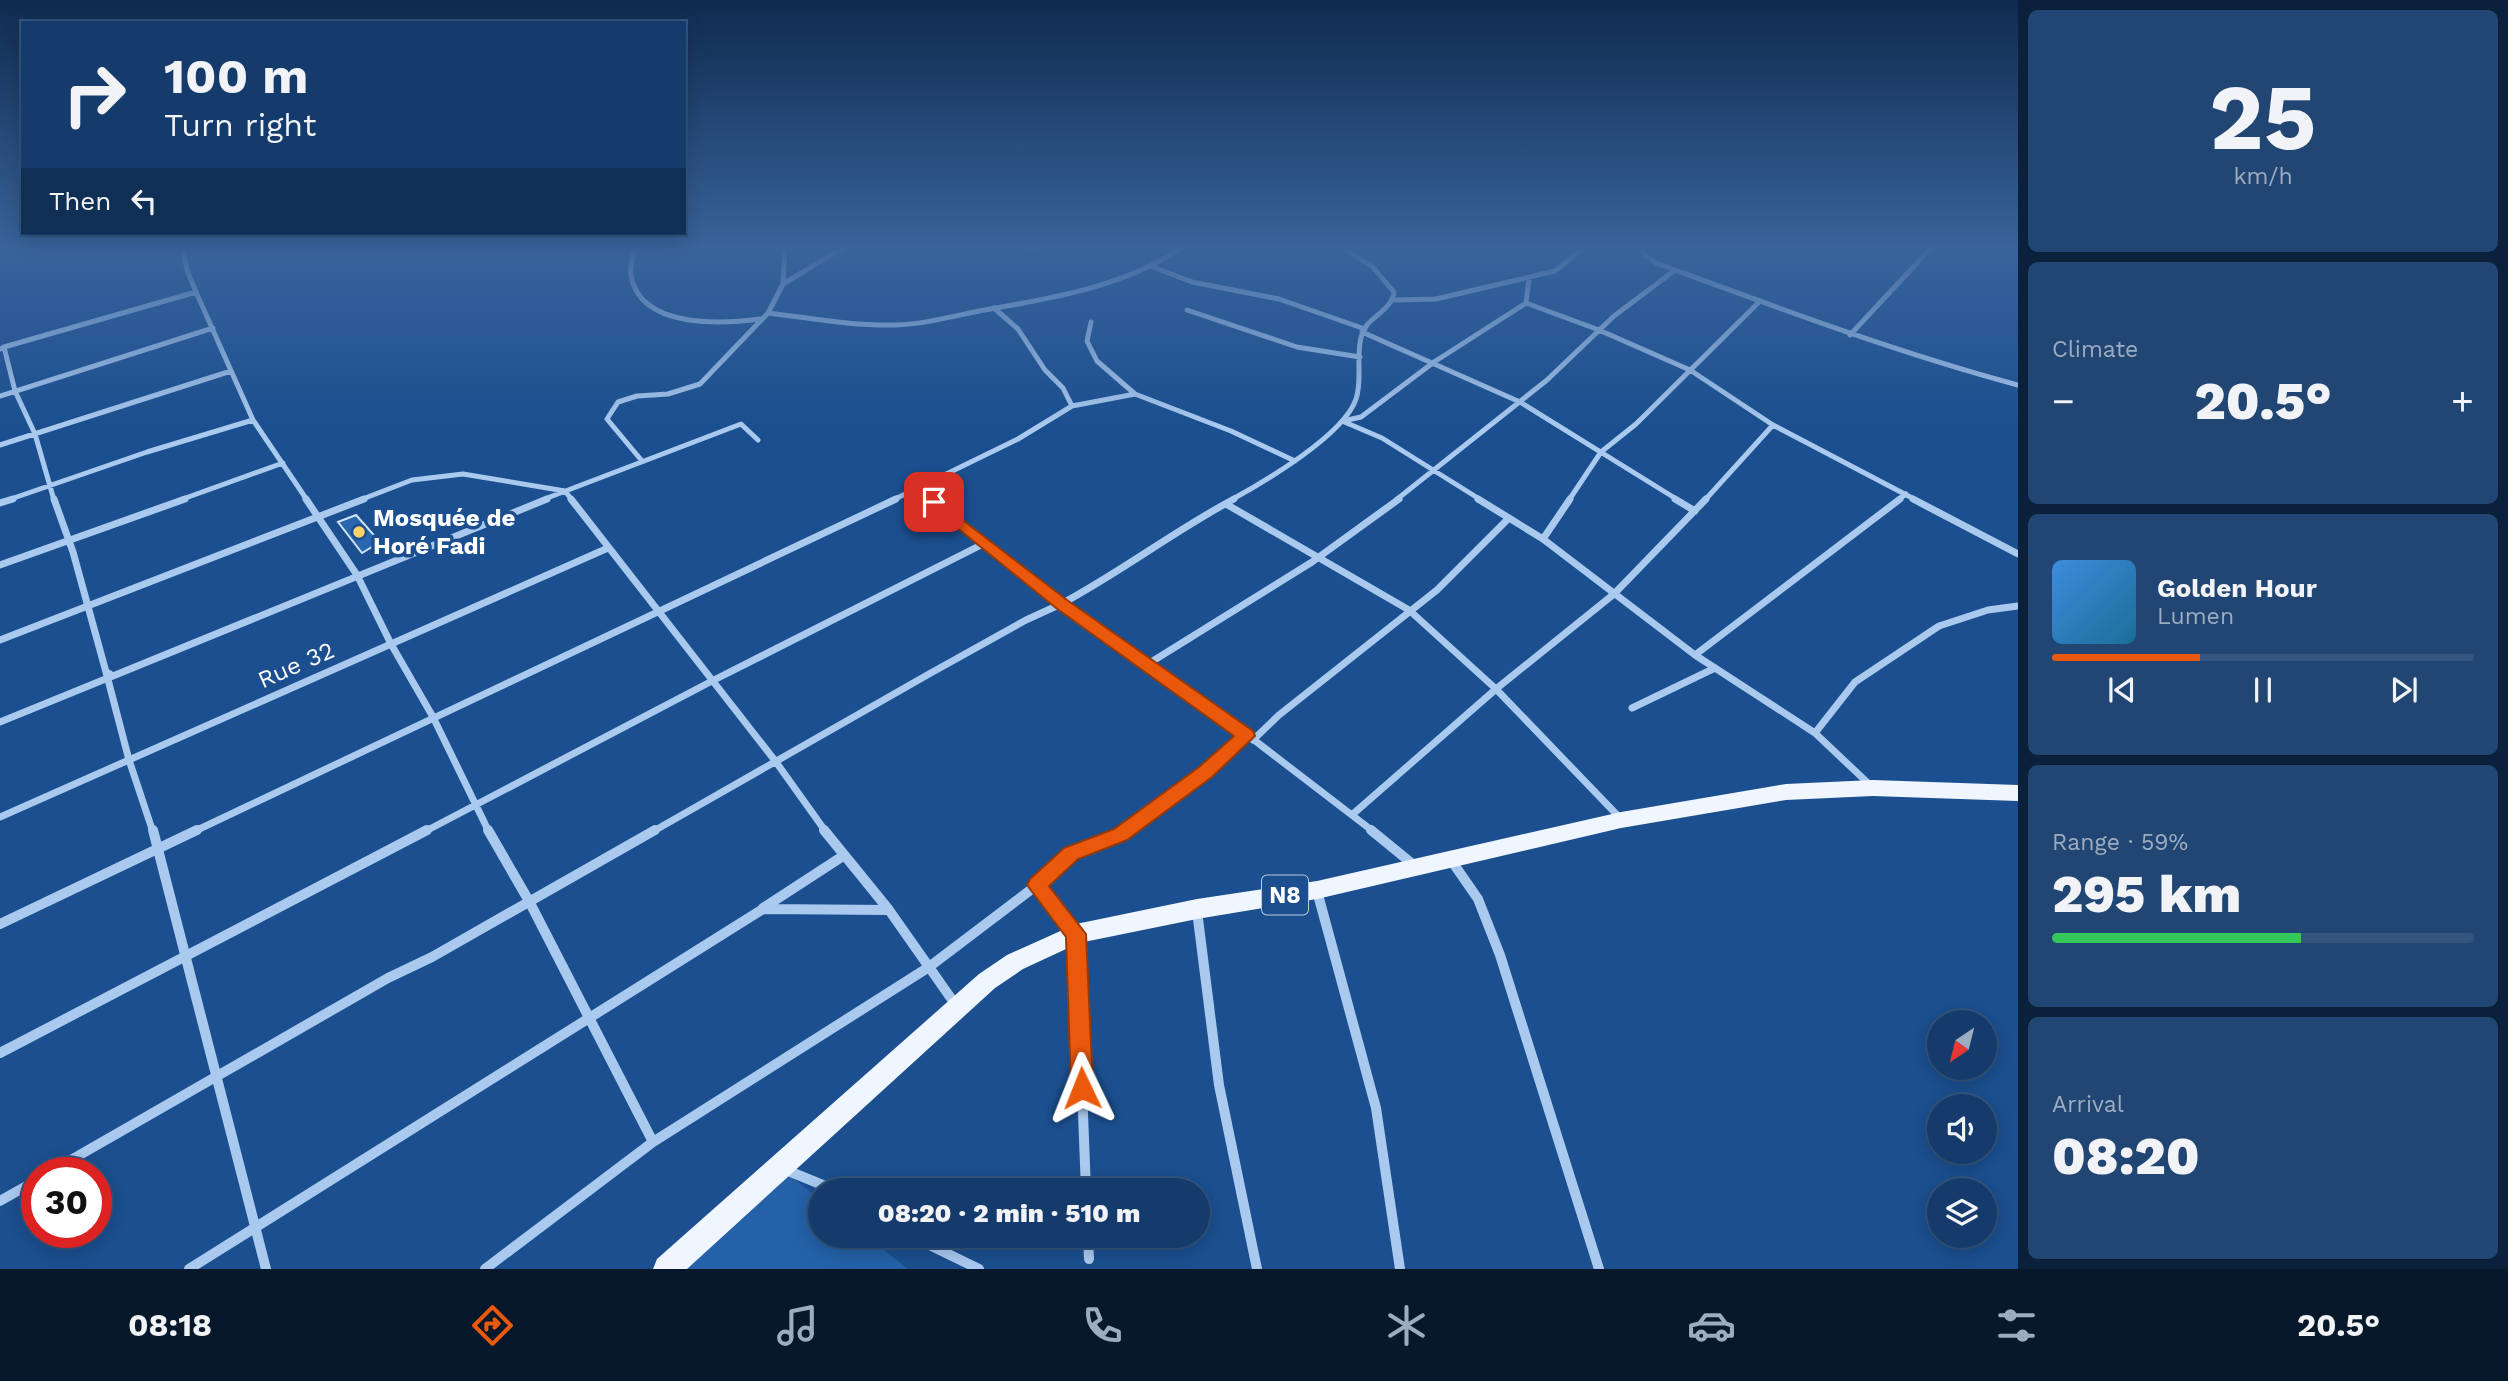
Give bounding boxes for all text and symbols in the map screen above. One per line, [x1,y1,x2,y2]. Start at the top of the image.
text: 100 m [164,47,308,105]
icon: right [49,49,140,140]
text: 25 [2209,64,2317,171]
text: Turn right [164,106,316,144]
text: km/h [2233,163,2293,190]
icon: left [125,182,163,220]
text: Then [49,186,111,216]
text: Climate [2052,336,2138,363]
text: 20.5° [2194,371,2332,432]
text: − [2052,379,2075,423]
text: + [2451,379,2474,423]
pin [904,472,964,532]
icon: arrive [915,483,953,521]
place label: Mosquée de Horé Fadi [373,504,515,560]
marker: Mosquée de Horé Fadi [351,524,367,540]
text: Golden Hour [2157,573,2317,603]
text: Lumen [2157,603,2234,630]
street label: Rue 32 [254,636,338,694]
icon: previous [2103,671,2141,709]
icon: pause [2244,671,2282,709]
icon: next [2385,671,2423,709]
text: Range · 59% [2052,829,2188,856]
text: 295 km [2052,864,2241,925]
road number: N8 [1262,876,1308,914]
north arrow [1927,1010,1997,1080]
map controls [1927,1010,1997,1248]
position arrow [1045,1051,1119,1125]
text: Arrival [2052,1091,2124,1118]
button: sound [1927,1094,1997,1164]
text: 08:20 [2052,1126,2200,1187]
speed limit sign: 30 [21,1157,112,1248]
button: layers [1927,1178,1997,1248]
text: 08:20 · 2 min · 510 m [878,1198,1140,1228]
icon: directions [468,1301,517,1350]
icon: music [773,1301,822,1350]
icon: phone [1078,1301,1127,1350]
icon: climate [1382,1301,1431,1350]
icon: car [1687,1301,1736,1350]
icon: filters [1992,1301,2041,1350]
text: 08:18 [128,1306,212,1344]
text: 20.5° [2297,1306,2380,1344]

